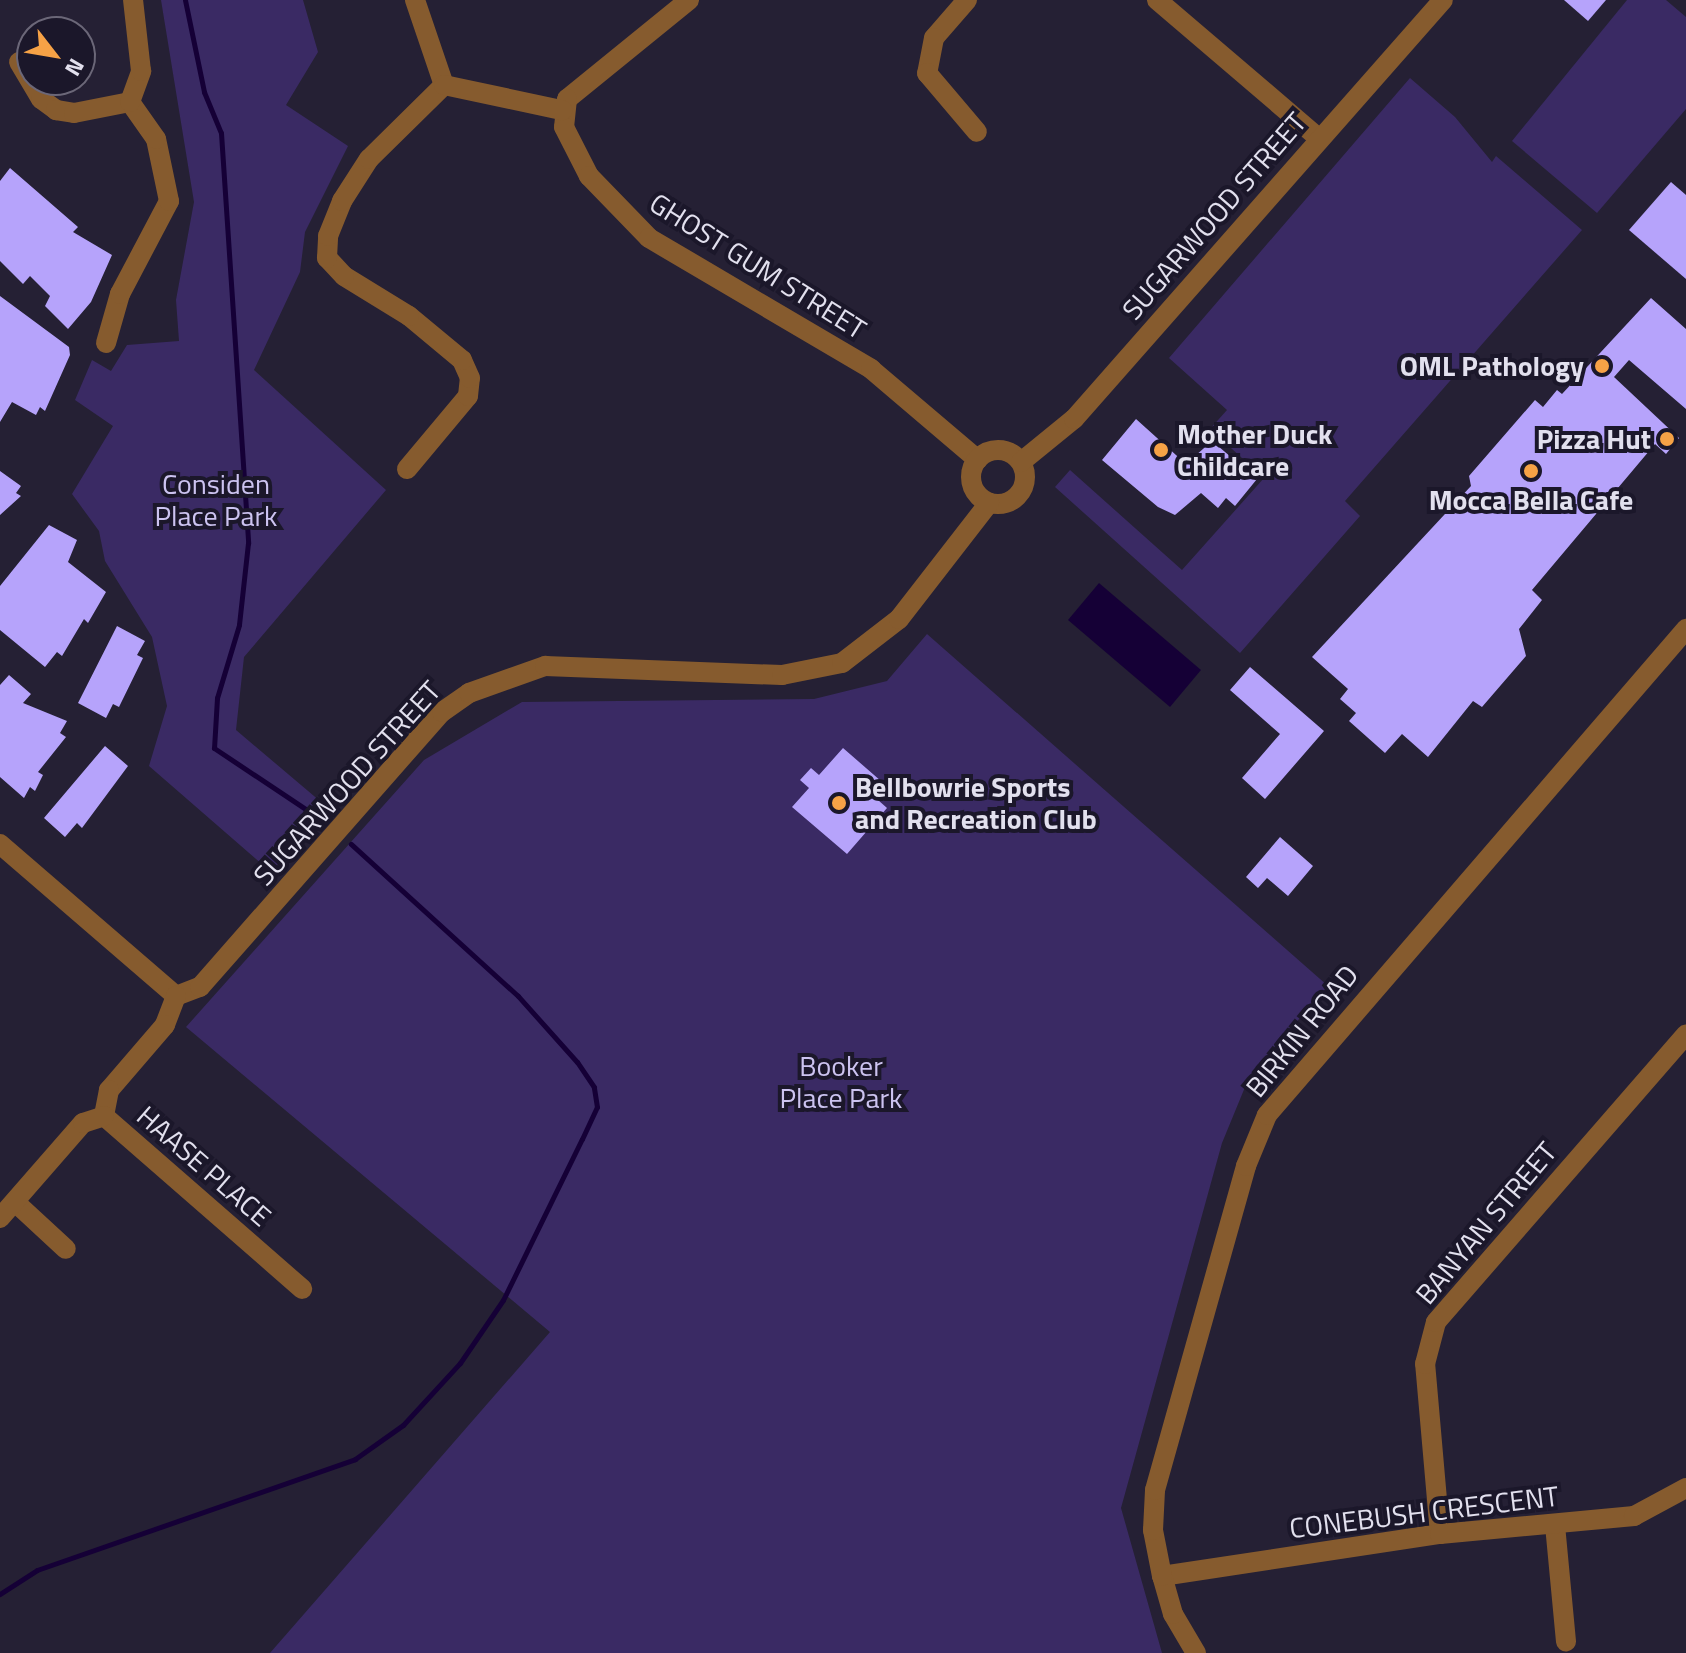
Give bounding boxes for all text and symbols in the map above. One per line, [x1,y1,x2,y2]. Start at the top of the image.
north arrow [16,16,96,96]
text: N [56,52,93,83]
street label: SUGARWOOD STREET [1115,106,1313,326]
street label: GHOST GUM STREET [644,186,872,346]
place label: OML Pathology [1400,349,1584,383]
marker: OML Pathology [1591,355,1613,377]
place label: Mother Duck Childcare [1177,417,1333,483]
place label: Pizza Hut [1537,422,1651,456]
marker: Pizza Hut [1658,430,1676,448]
marker: Mother Duck Childcare [1152,441,1170,459]
marker: Mocca Bella Cafe [1522,462,1540,480]
park label: Considen Place Park [154,467,278,533]
place label: Mocca Bella Cafe [1429,483,1633,517]
street label: SUGARWOOD STREET [246,674,448,892]
place label: Bellbowrie Sports and Recreation Club [855,770,1097,836]
marker: Bellbowrie Sports and Recreation Club [830,794,848,812]
street label: BIRKIN ROAD [1239,958,1365,1104]
park label: Booker Place Park [779,1049,903,1115]
street label: HAASE PLACE [130,1099,278,1233]
street label: BANYAN STREET [1409,1135,1563,1311]
street label: CONEBUSH CRESCENT [1288,1479,1560,1545]

